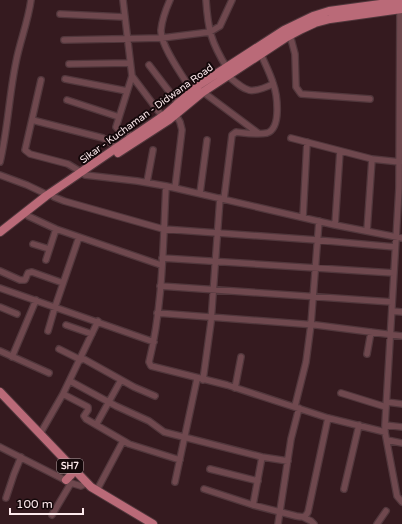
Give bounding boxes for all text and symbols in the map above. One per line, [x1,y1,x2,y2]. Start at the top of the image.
street label: Sikar - Kuchaman - Didwana Road [78,61,216,166]
road number: SH7 [57,459,83,473]
scale bar [10,490,83,516]
text: 100 m [16,497,53,511]

